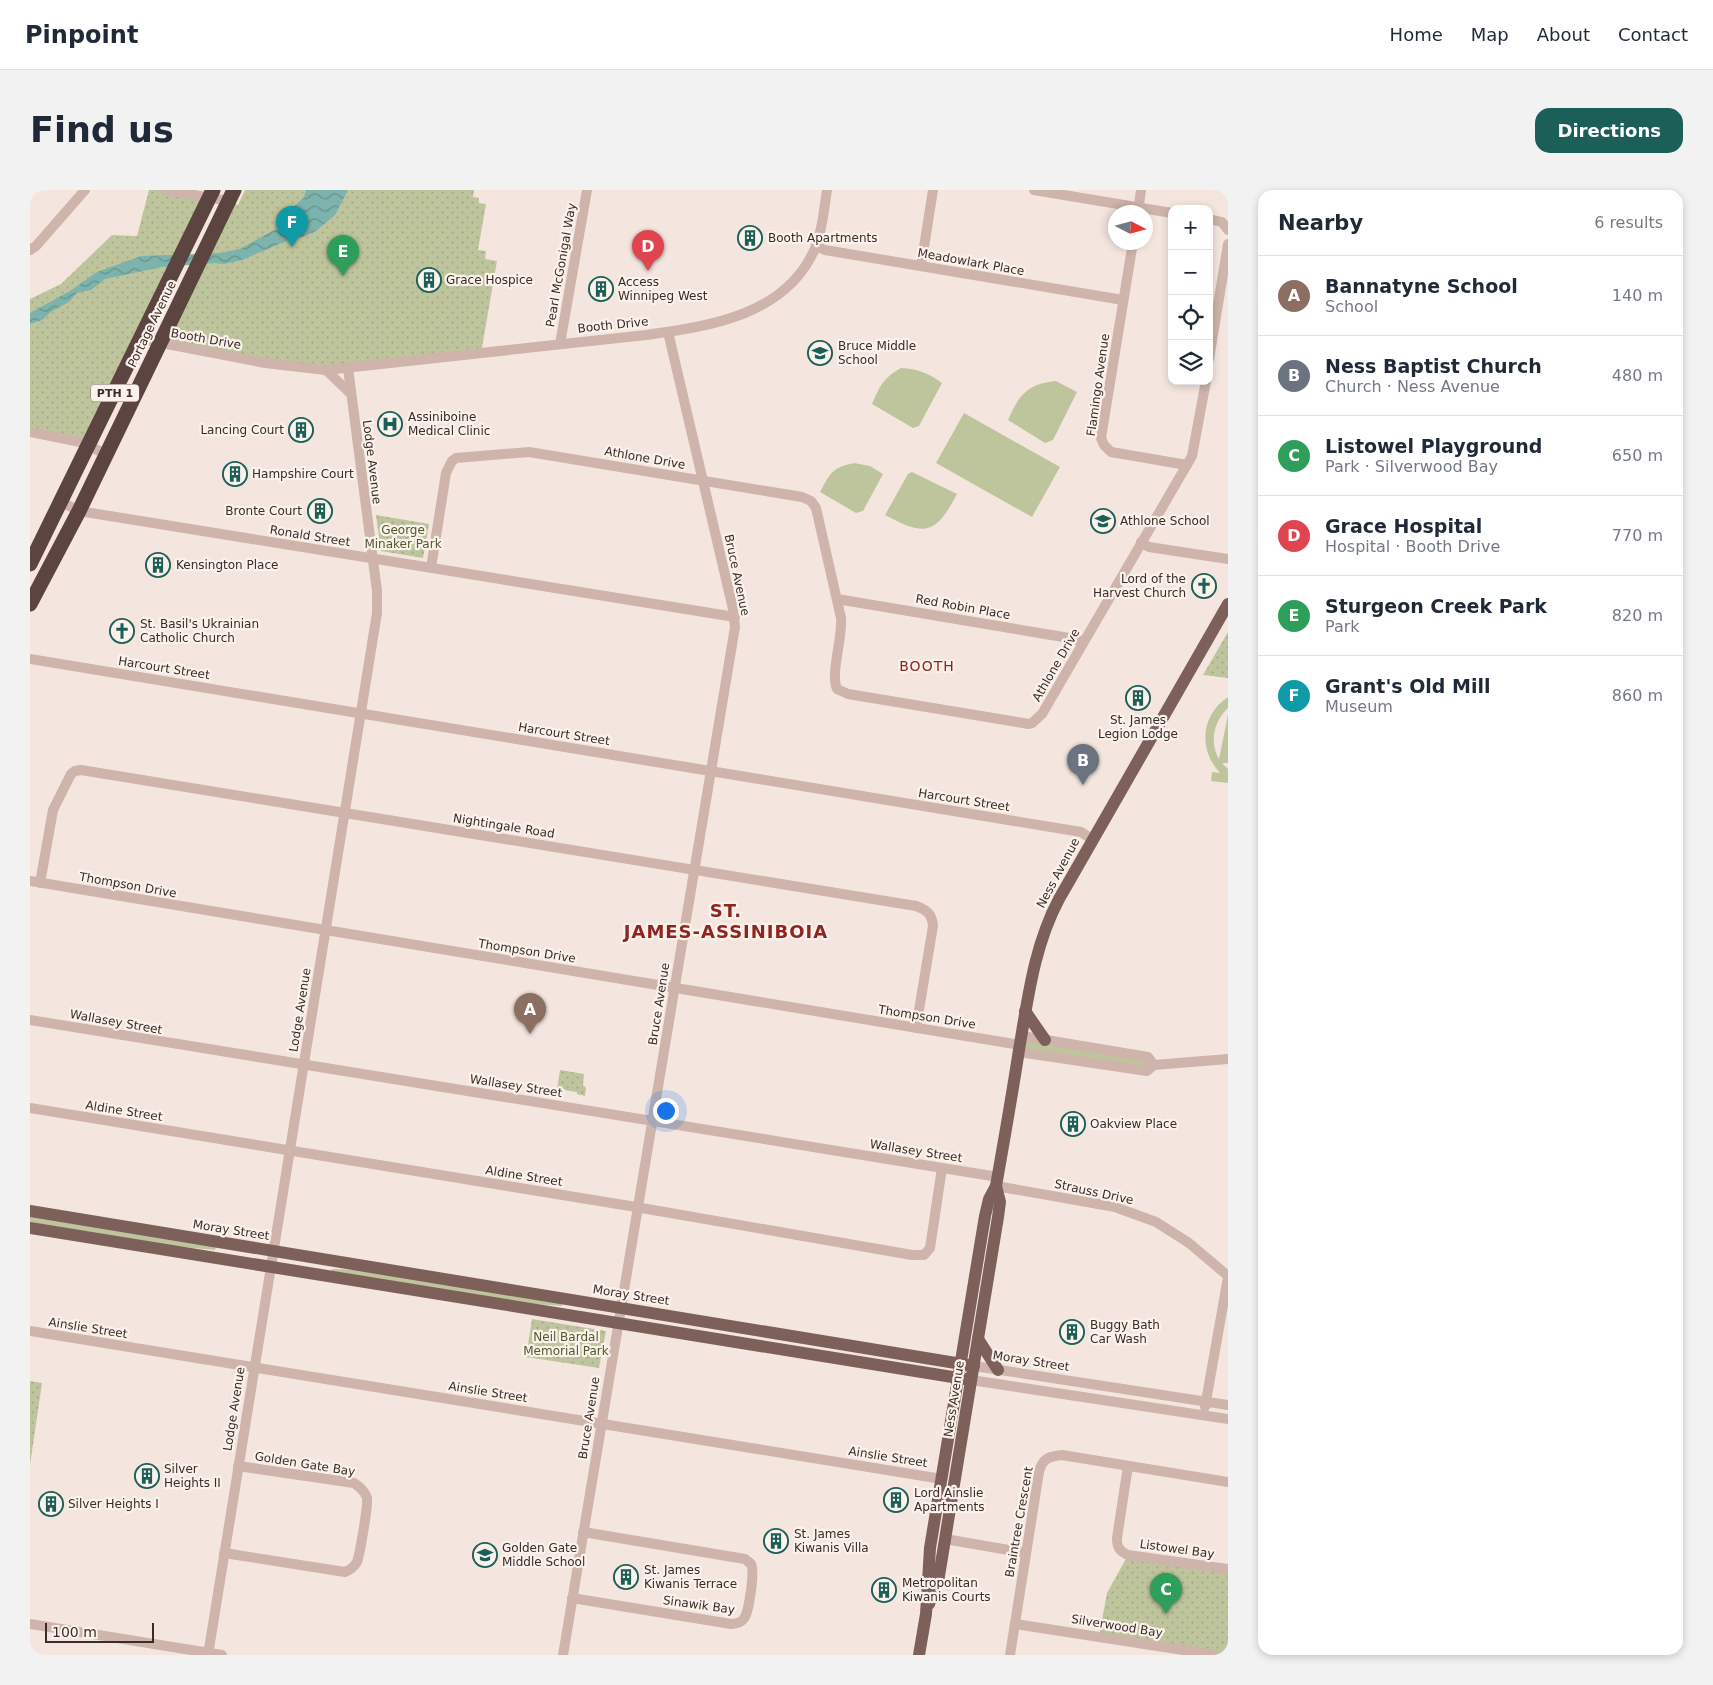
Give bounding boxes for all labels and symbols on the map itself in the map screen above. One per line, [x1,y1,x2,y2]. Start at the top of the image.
street label: Pearl McGonigal Way [543,202,579,328]
north arrow [1108,205,1153,250]
pin: F [276,206,308,247]
building icon: Booth Apartments [737,225,763,251]
pin: D [632,230,664,271]
place label: Booth Apartments [768,231,878,245]
pin: E [327,235,359,276]
street label: Meadowlark Place [917,246,1025,278]
building icon: Grace Hospice [416,267,442,293]
place label: Grace Hospice [446,273,533,287]
place label: Access Winnipeg West [618,275,708,303]
building icon: Access Winnipeg West [588,276,614,302]
street label: Portage Avenue [125,278,179,370]
street label: Booth Drive [577,314,649,336]
street label: Booth Drive [170,326,242,352]
street label: Flamingo Avenue [1084,333,1112,437]
place label: Bruce Middle School [838,339,916,367]
school or university icon: Bruce Middle School [807,340,833,366]
road number: PTH 1 [91,384,139,402]
place label: Assiniboine Medical Clinic [408,410,490,438]
hospital icon: Assiniboine Medical Clinic [377,411,403,437]
building icon: Lancing Court [288,417,314,443]
street label: Lodge Avenue [360,419,384,505]
place label: Lancing Court [200,423,284,437]
street label: Athlone Drive [604,444,686,472]
building icon: Hampshire Court [222,461,248,487]
place label: Hampshire Court [252,467,354,481]
building icon: Bronte Court [307,498,333,524]
place label: Bronte Court [225,504,302,518]
school or university icon: Athlone School [1090,508,1116,534]
place label: Athlone School [1120,514,1210,528]
street label: Ronald Street [269,523,352,549]
park label: George Minaker Park [364,523,442,551]
street label: Bruce Avenue [722,533,752,617]
building icon: Kensington Place [145,552,171,578]
place label: Kensington Place [176,558,278,572]
place label: Lord of the Harvest Church [1093,572,1186,600]
church icon: Lord of the Harvest Church [1191,573,1217,599]
street label: Red Robin Place [914,592,1012,622]
place label: St. Basil's Ukrainian Catholic Church [140,617,259,645]
church icon: St. Basil's Ukrainian Catholic Church [109,618,135,644]
street label: Athlone Drive [1029,626,1083,704]
street label: Harcourt Street [117,654,211,682]
district label: BOOTH [899,658,955,674]
building icon: St. James Legion Lodge [1125,685,1151,711]
place label: St. James Legion Lodge [1098,713,1178,741]
street label: Harcourt Street [517,720,611,748]
pin: B [1067,744,1099,785]
street label: Harcourt Street [917,786,1011,814]
street label: Nightingale Road [452,811,556,841]
street label: Ness Avenue [1034,836,1082,910]
street label: Thompson Drive [77,869,178,900]
district label: ST. JAMES-ASSINIBOIA [622,900,828,942]
street label: Thompson Drive [476,936,577,966]
street label: Bruce Avenue [646,962,672,1046]
street label: Lodge Avenue [286,967,314,1053]
pin: A [514,993,546,1034]
street label: Thompson Drive [876,1002,977,1032]
street label: Wallasey Street [69,1007,164,1037]
street label: Wallasey Street [469,1072,564,1100]
street label: Aldine Street [85,1098,164,1124]
your location [653,1098,679,1124]
building icon: Oakview Place [1060,1111,1086,1137]
place label: Oakview Place [1090,1117,1177,1131]
street label: Wallasey Street [869,1137,964,1165]
street label: Aldine Street [485,1163,564,1189]
street label: Strauss Drive [1053,1177,1135,1207]
street label: Moray Street [192,1217,271,1243]
street label: Moray Street [592,1282,671,1308]
street label: Ainslie Street [48,1315,129,1341]
place label: Buggy Bath Car Wash [1090,1318,1160,1346]
building icon: Buggy Bath Car Wash [1059,1319,1085,1345]
park label: Neil Bardal Memorial Park [523,1330,609,1358]
street label: Moray Street [992,1348,1071,1374]
street label: Ness Avenue [941,1360,967,1438]
street label: Lodge Avenue [220,1366,248,1452]
street label: Bruce Avenue [576,1376,602,1460]
street label: Ainslie Street [448,1379,529,1405]
street label: Ainslie Street [848,1444,929,1470]
street label: Golden Gate Bay [254,1449,356,1479]
place label: Silver Heights II [164,1462,221,1490]
building icon: Silver Heights II [134,1463,160,1489]
street label: Braintree Crescent [1002,1465,1036,1579]
place label: Lord Ainslie Apartments [914,1486,984,1514]
building icon: Lord Ainslie Apartments [883,1487,909,1513]
building icon: Silver Heights I [38,1491,64,1517]
place label: Silver Heights I [68,1497,159,1511]
place label: St. James Kiwanis Villa [794,1527,869,1555]
building icon: St. James Kiwanis Villa [763,1528,789,1554]
street label: Listowel Bay [1139,1537,1215,1561]
place label: Golden Gate Middle School [502,1541,585,1569]
school or university icon: Golden Gate Middle School [472,1542,498,1568]
place label: St. James Kiwanis Terrace [644,1563,737,1591]
building icon: St. James Kiwanis Terrace [613,1564,639,1590]
pin: C [1150,1573,1182,1614]
place label: Metropolitan Kiwanis Courts [902,1576,991,1604]
building icon: Metropolitan Kiwanis Courts [871,1577,897,1603]
street label: Sinawik Bay [662,1593,736,1617]
street label: Silverwood Bay [1070,1612,1164,1640]
scale bar [45,1620,154,1643]

